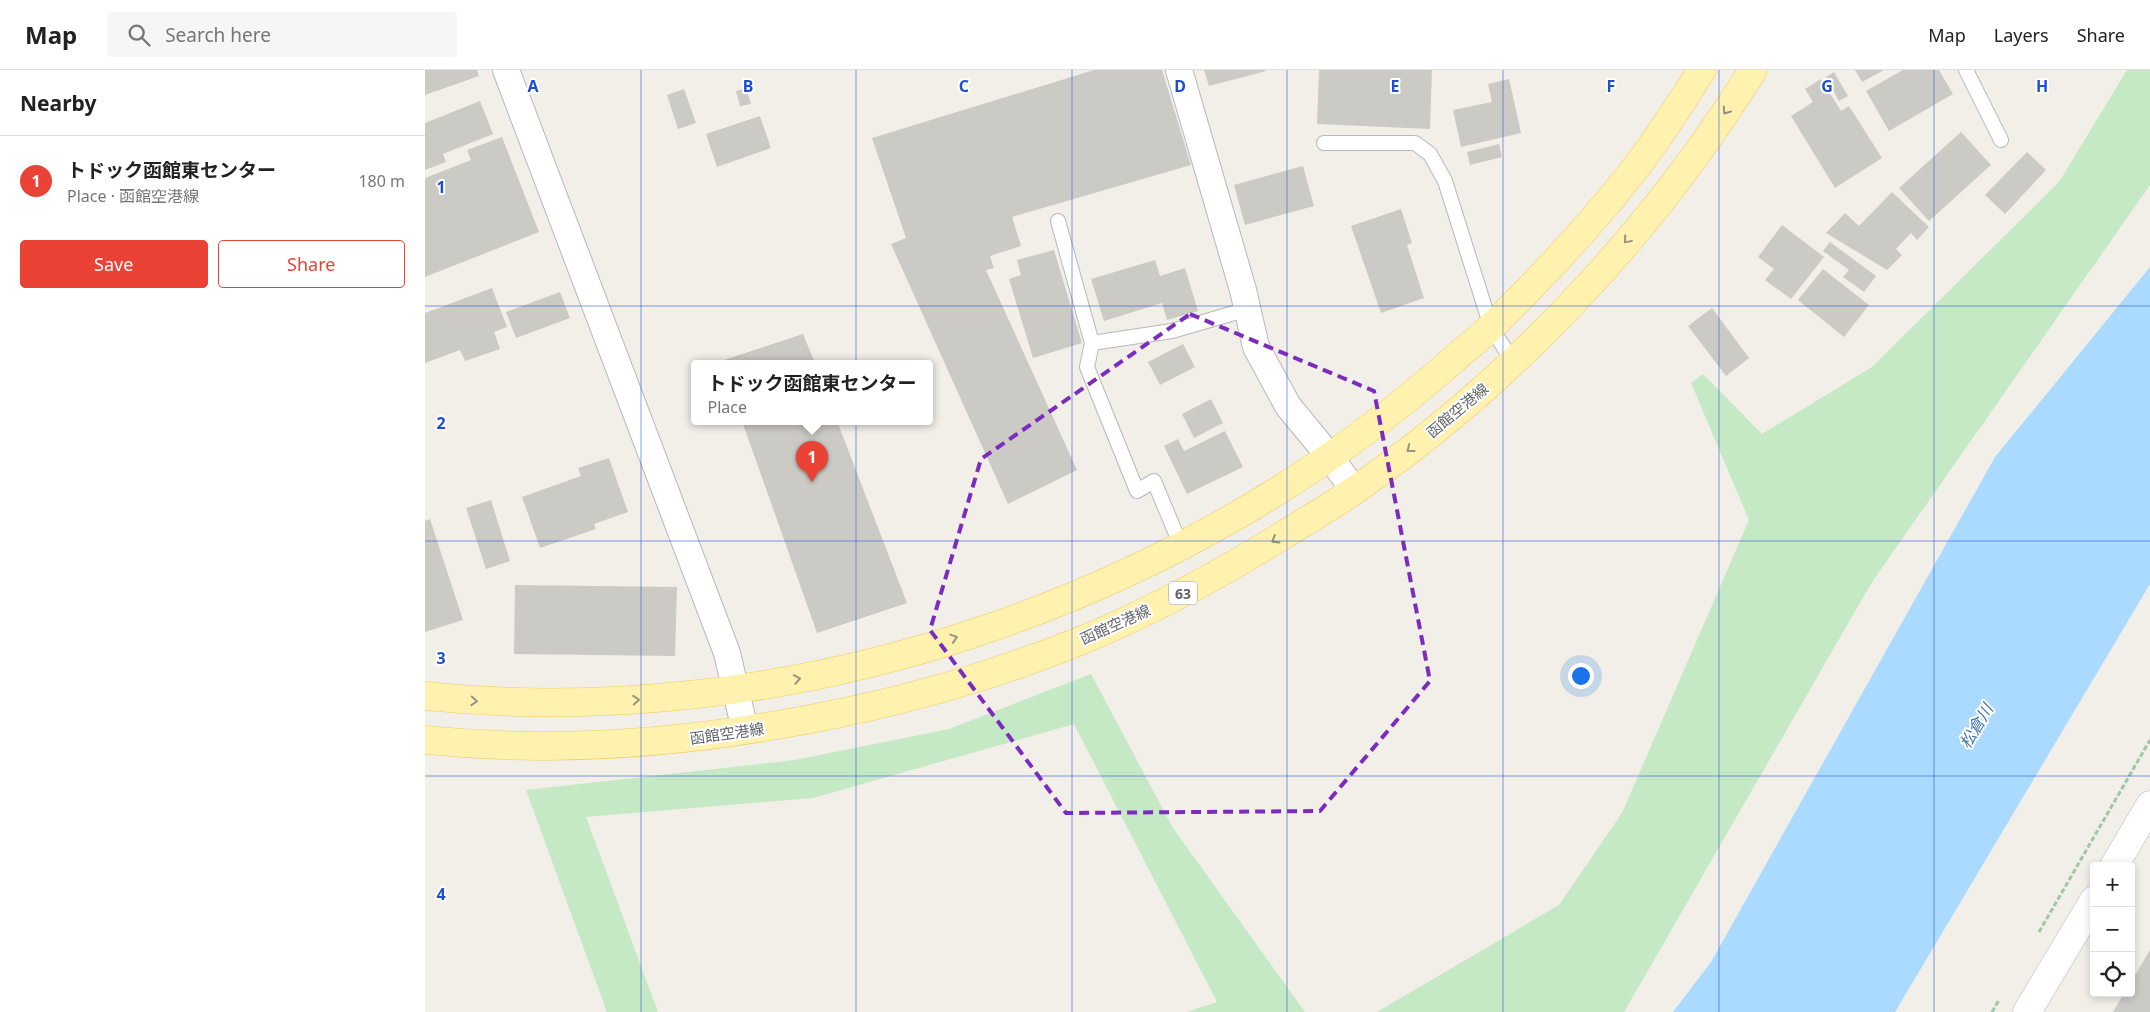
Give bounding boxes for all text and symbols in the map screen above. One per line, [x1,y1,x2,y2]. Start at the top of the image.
search box [107,12,457,57]
text: Map [25,18,77,51]
icon: search [125,21,153,49]
text: Search here [165,22,271,48]
text: Map [1928,23,1966,47]
text: Layers [1994,23,2049,47]
text: Share [2077,23,2125,47]
text: A [527,75,539,97]
text: B [743,75,753,97]
text: C [959,75,969,97]
text: D [1174,75,1186,97]
text: E [1391,75,1400,97]
text: F [1607,75,1615,97]
text: G [1821,75,1833,97]
text: H [2036,75,2048,97]
text: Nearby [20,89,96,117]
one-way arrow [1723,105,1732,115]
text: トドック函館東センター [67,157,276,183]
text: 1 [31,170,41,192]
text: 180 m [358,170,405,192]
text: 1 [436,176,446,198]
text: Place · 函館空港線 [67,185,199,207]
one-way arrow [1624,234,1633,243]
button: Save [20,240,208,288]
button: Share [218,240,405,288]
popup [691,360,933,425]
text: トドック函館東センター [707,370,917,396]
street label: 函館空港線 [1422,378,1492,442]
text: Place [707,396,747,418]
text: 2 [436,412,446,434]
pin: 1 [796,441,828,482]
one-way arrow [1406,443,1416,452]
one-way arrow [1272,534,1281,543]
road number: 63 [1169,582,1197,604]
street label: 函館空港線 [1077,600,1153,648]
one-way arrow [949,634,958,644]
text: 3 [436,647,446,669]
your location [1568,663,1594,689]
one-way arrow [792,674,801,684]
one-way arrow [470,695,478,706]
one-way arrow [632,695,640,706]
water label: 松倉川 [1954,698,1999,752]
street label: 函館空港線 [688,718,766,748]
map controls [2090,862,2135,997]
button: + [2090,862,2135,907]
text: 4 [436,883,446,905]
button: − [2090,907,2135,952]
button: locate [2090,952,2135,997]

